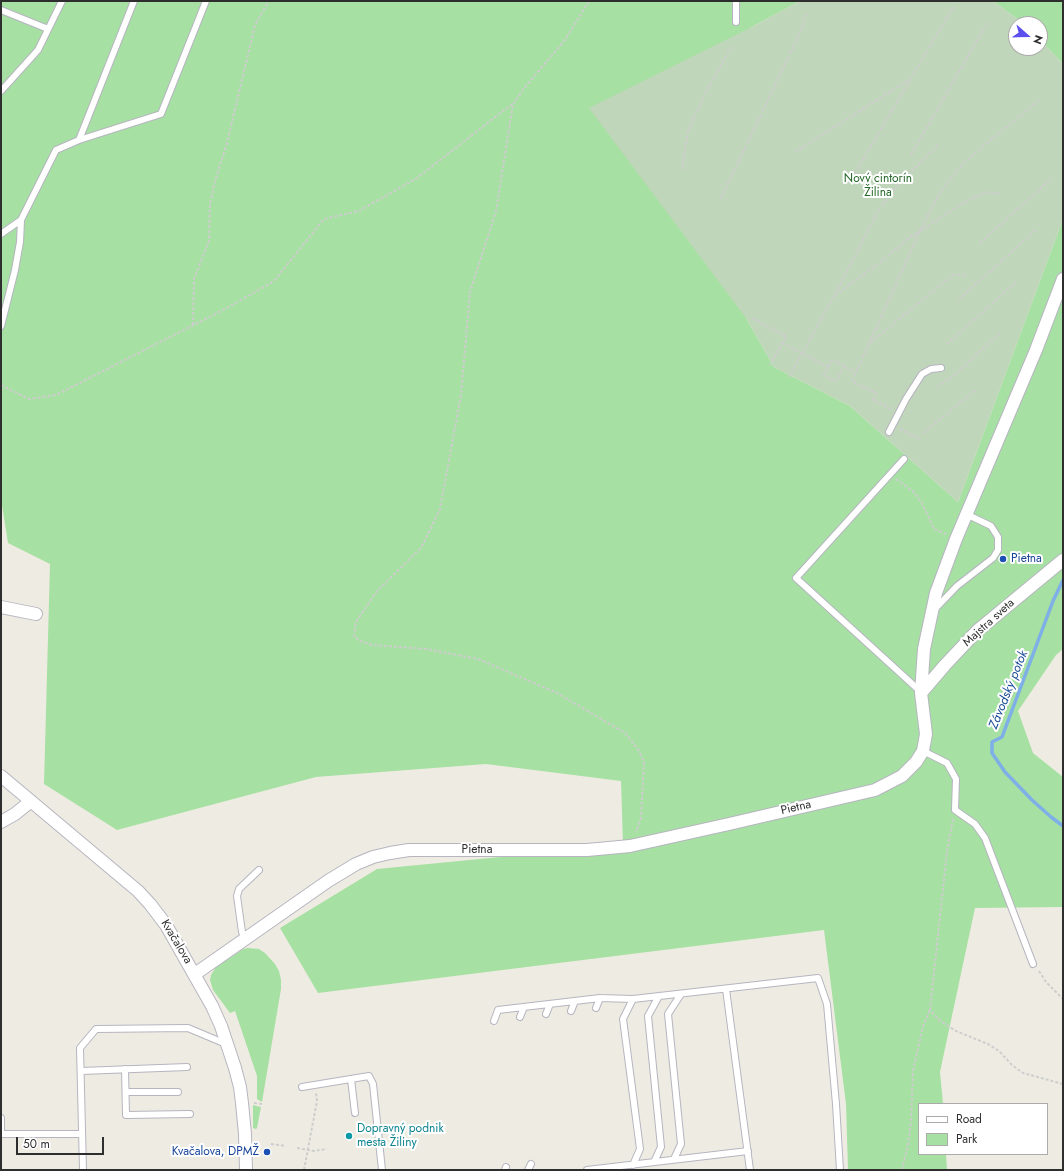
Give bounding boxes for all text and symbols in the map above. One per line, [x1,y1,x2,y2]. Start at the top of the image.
north arrow [1008,16,1048,56]
text: N [1029,33,1047,47]
park label: Nový cintorín Žilina [844,172,912,200]
place label: Pietna [1011,552,1042,566]
marker: Pietna [998,554,1008,564]
street label: Majstra sveta [960,596,1018,650]
water label: Závodský potok [986,648,1032,732]
street label: Pietna [779,798,813,818]
street label: Pietna [462,843,492,857]
street label: Kvačalova [157,917,195,967]
legend [918,1103,1048,1155]
text: Road [956,1110,982,1128]
place label: Dopravný podnik mesta Žiliny [357,1122,444,1150]
scale bar [18,1129,106,1155]
text: Park [956,1130,977,1148]
marker: Dopravný podnik mesta Žiliny [344,1131,354,1141]
text: 50 m [23,1135,50,1153]
place label: Kvačalova, DPMŽ [172,1145,259,1159]
marker: Kvačalova, DPMŽ [262,1147,272,1157]

